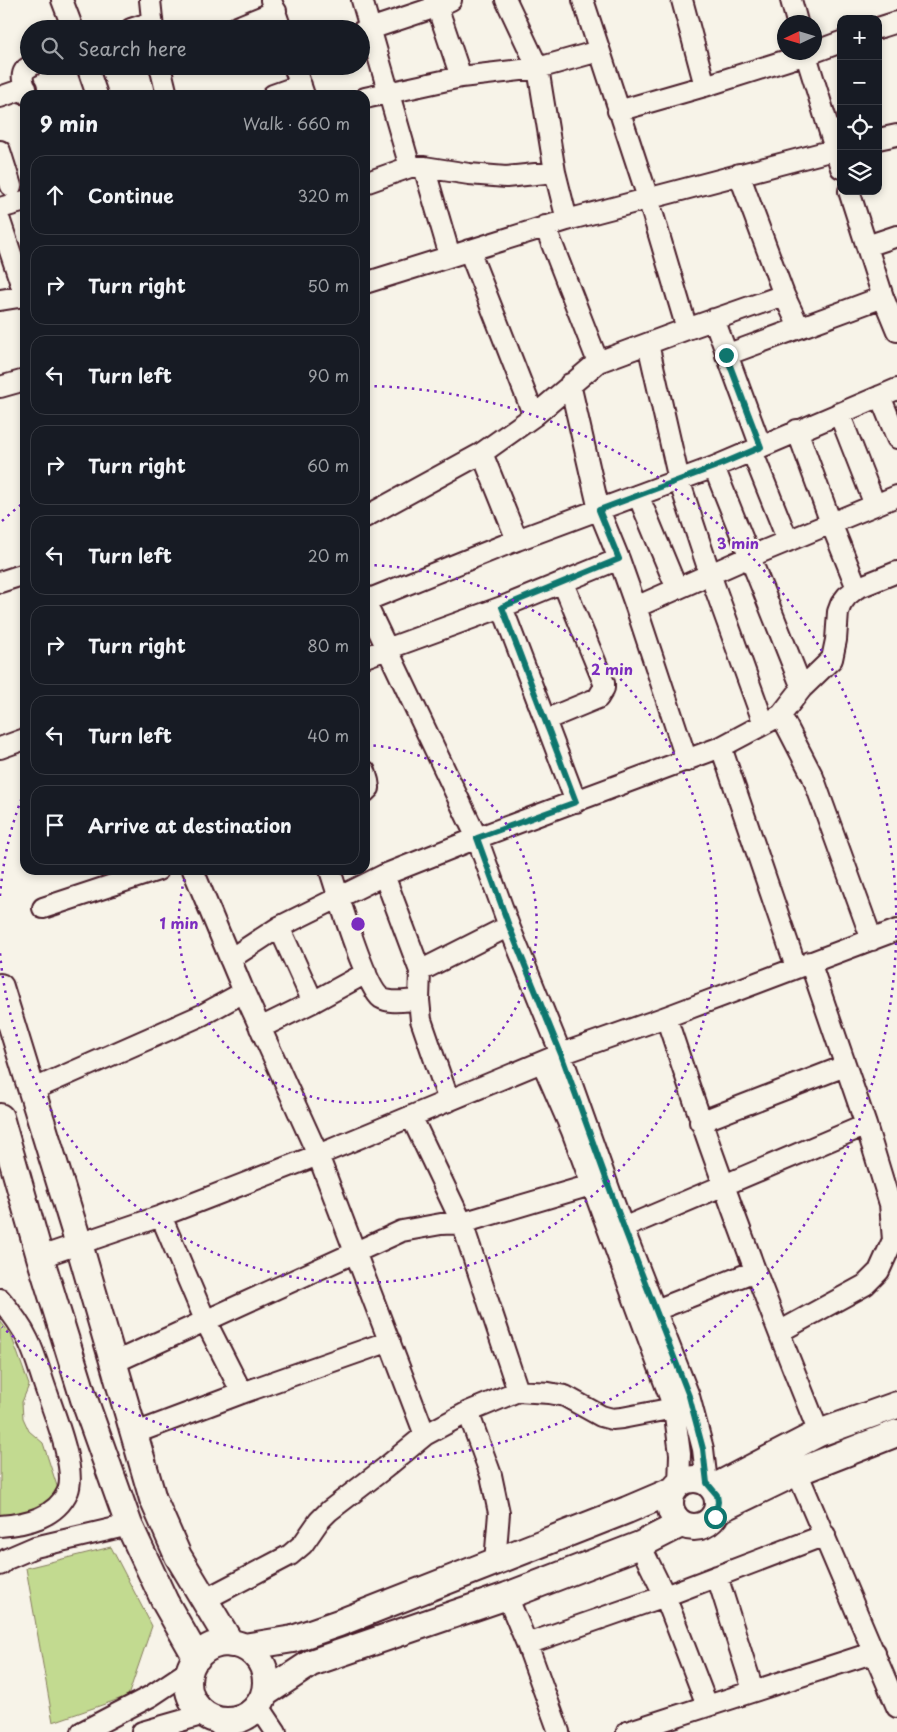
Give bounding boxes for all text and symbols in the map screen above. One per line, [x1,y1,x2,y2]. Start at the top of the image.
north arrow [777,15,822,60]
map controls [837,15,882,195]
button: + [837,15,882,60]
search box [20,20,370,75]
icon: search [38,34,66,62]
text: Search here [78,34,187,62]
button: − [837,60,882,105]
button: locate [837,105,882,150]
text: 9 min [40,107,98,139]
text: Walk · 660 m [243,111,350,135]
button: layers [837,150,882,195]
icon: ahead [41,181,69,209]
text: Continue [88,181,174,209]
text: 320 m [298,183,349,207]
icon: right [41,271,69,299]
text: Turn right [88,271,186,299]
text: 50 m [308,273,349,297]
route end [715,344,738,367]
icon: left [41,361,69,389]
text: Turn left [88,361,172,389]
text: 90 m [308,363,349,387]
icon: right [41,451,69,479]
text: Turn right [88,451,186,479]
text: 60 m [307,453,349,477]
text: 3 min [717,531,759,554]
icon: left [41,541,69,569]
text: Turn left [88,541,172,569]
text: 20 m [308,543,349,567]
icon: right [41,631,69,659]
text: Turn right [88,631,186,659]
text: 80 m [307,633,349,657]
text: 2 min [591,657,633,680]
icon: left [41,721,69,749]
text: Turn left [88,721,172,749]
text: 40 m [307,723,349,747]
icon: arrive [41,811,69,839]
text: Arrive at destination [88,811,292,839]
text: 1 min [160,911,198,934]
centre of rings [349,915,367,933]
route start [704,1506,727,1529]

